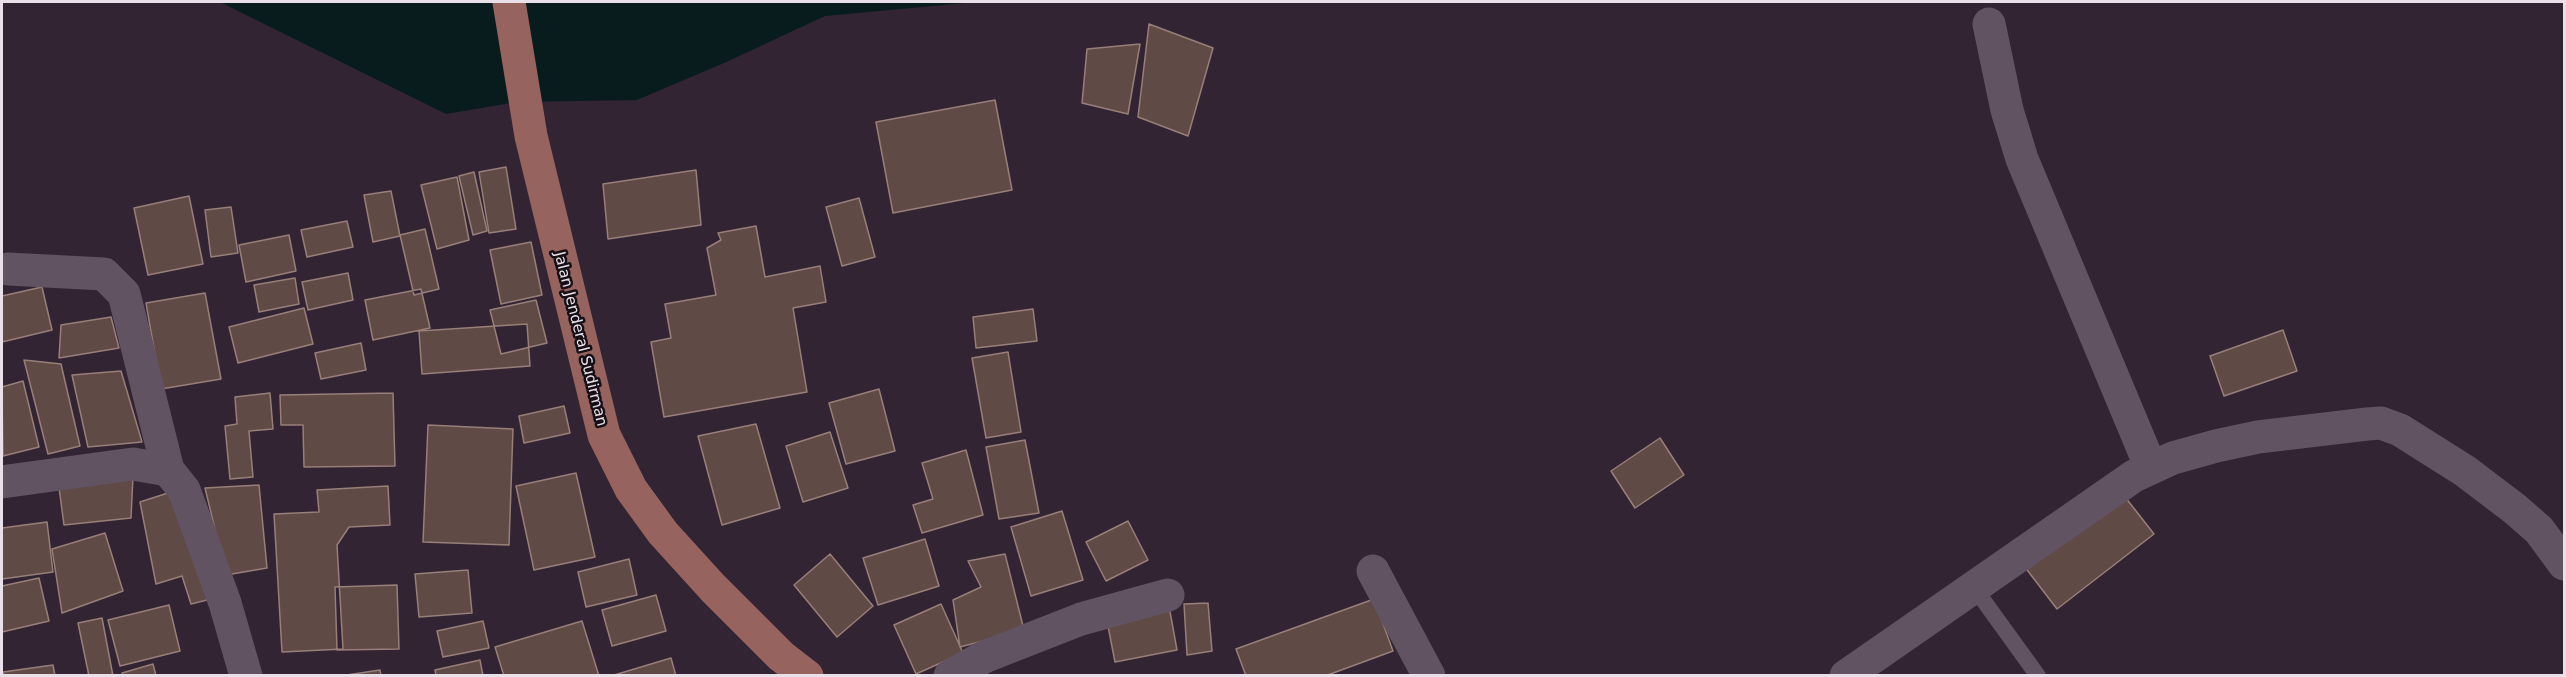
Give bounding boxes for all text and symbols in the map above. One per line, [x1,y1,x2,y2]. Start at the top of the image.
street label: Jalan Jenderal Sudirman [550,250,610,428]

